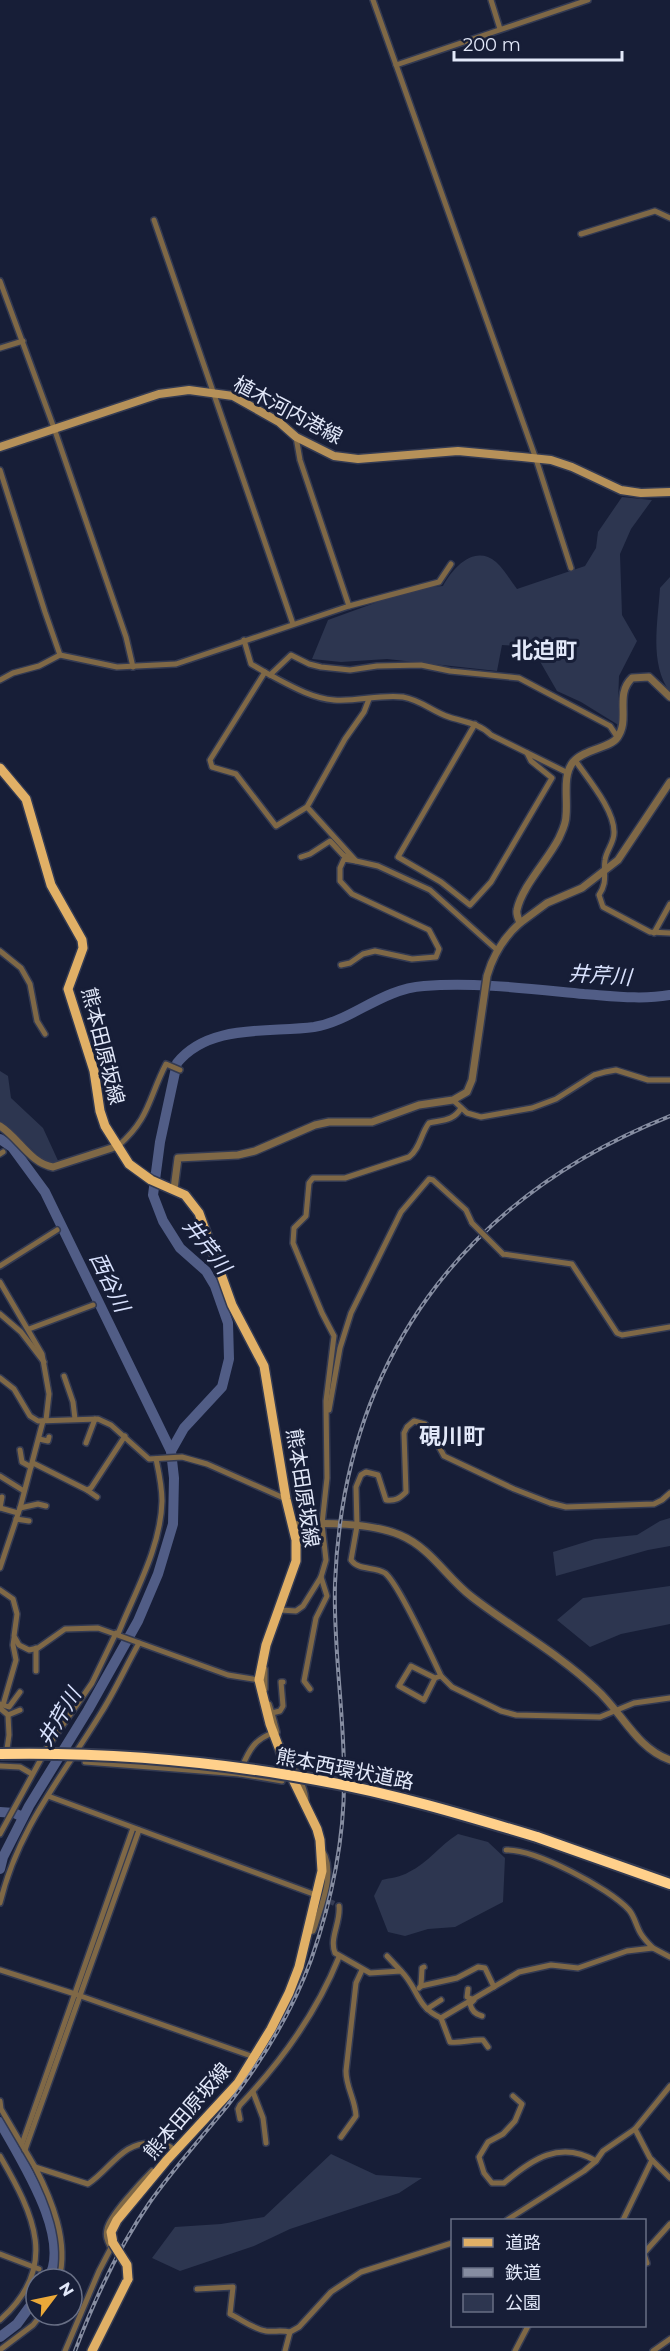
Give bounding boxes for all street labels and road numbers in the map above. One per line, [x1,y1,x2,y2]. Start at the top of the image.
street label: 植木河内港線 [229,371,347,449]
street label: 熊本田原坂線 [77,985,129,1107]
street label: 熊本田原坂線 [282,1427,324,1549]
street label: 熊本西環状道路 [274,1744,416,1794]
street label: 熊本田原坂線 [139,2058,235,2164]

